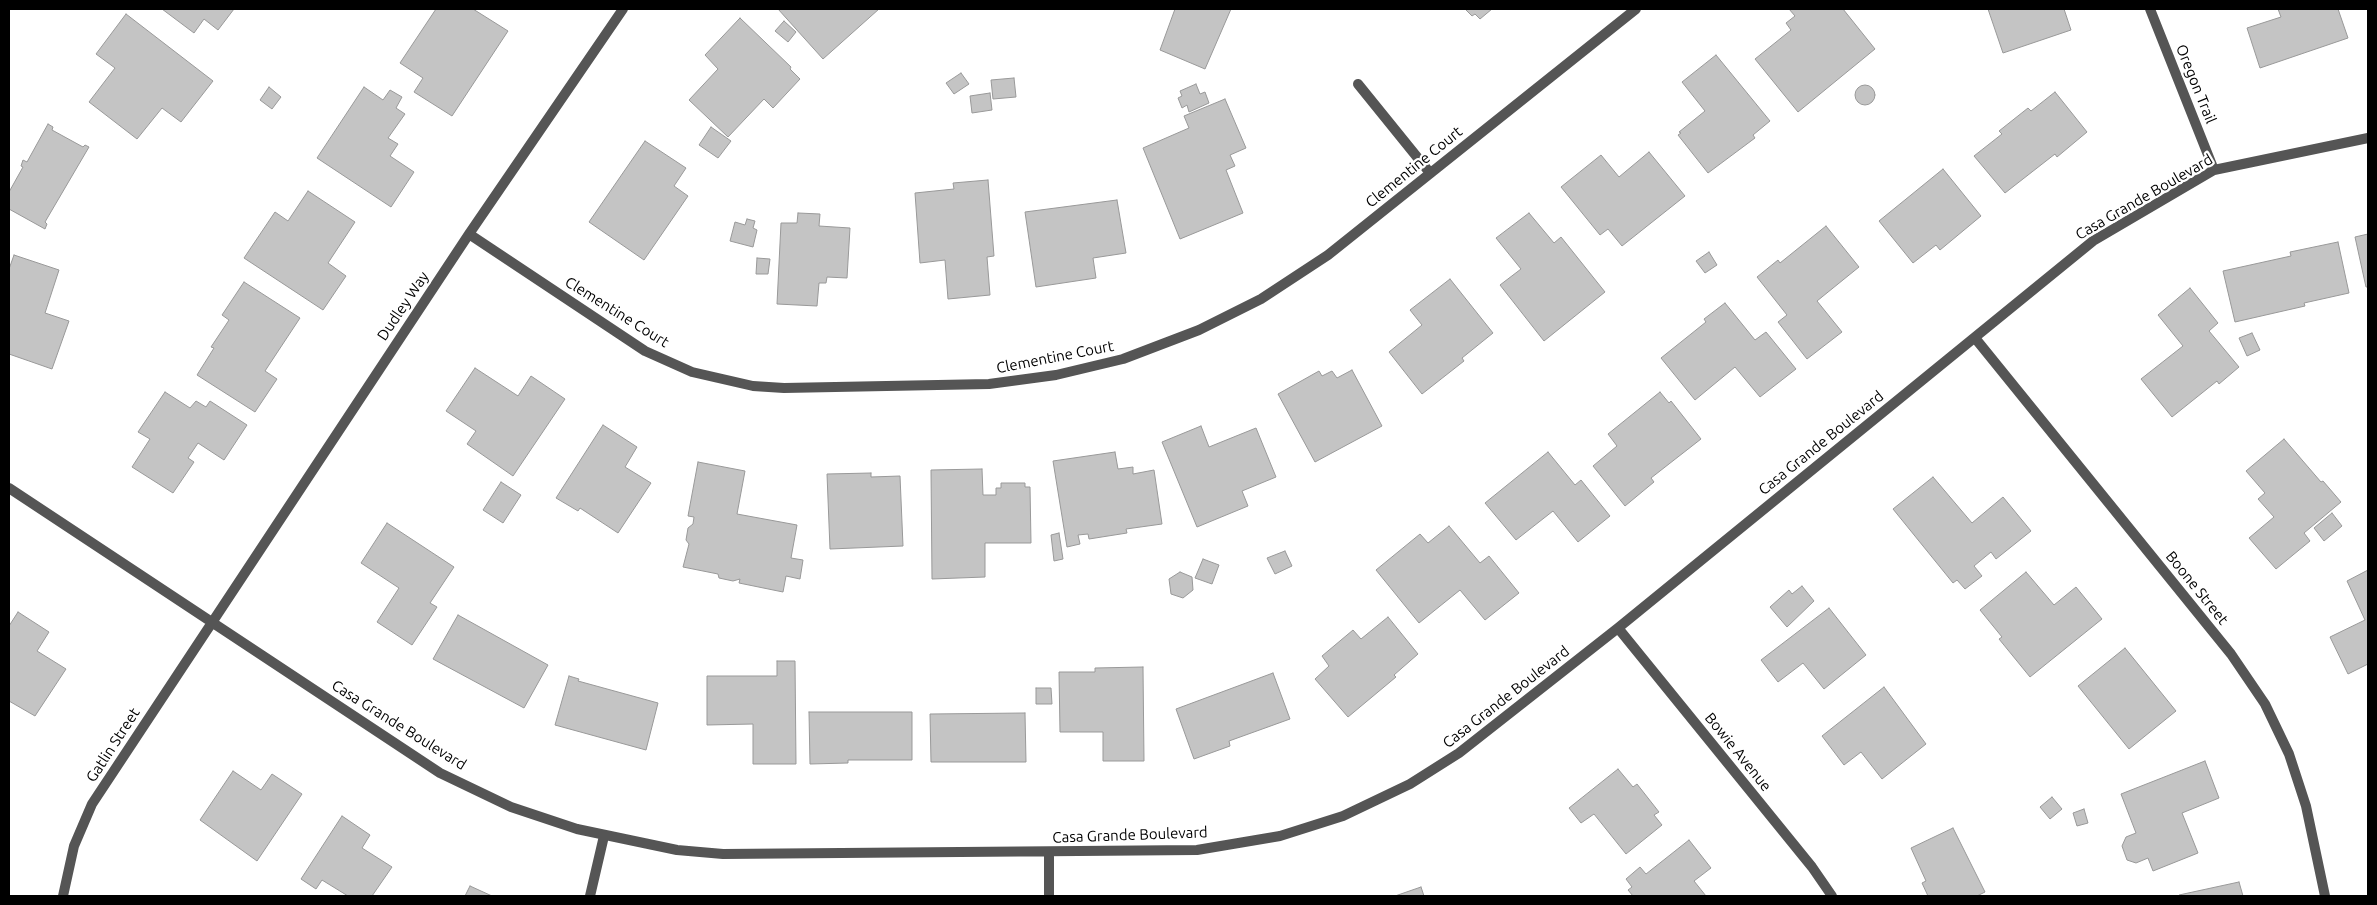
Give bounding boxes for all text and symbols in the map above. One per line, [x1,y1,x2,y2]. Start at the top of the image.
street label: Oregon Trail [2172,42,2220,126]
street label: Clementine Court [1362,123,1466,211]
street label: Casa Grande Boulevard [2072,150,2216,244]
street label: Dudley Way [373,268,433,344]
street label: Clementine Court [562,273,672,351]
street label: Clementine Court [995,337,1115,377]
street label: Casa Grande Boulevard [1755,387,1887,499]
street label: Boone Street [2162,548,2232,628]
street label: Casa Grande Boulevard [1439,642,1573,752]
street label: Casa Grande Boulevard [328,676,470,774]
street label: Gatlin Street [82,704,144,786]
street label: Bowie Avenue [1701,709,1775,795]
street label: Casa Grande Boulevard [1052,823,1208,847]

